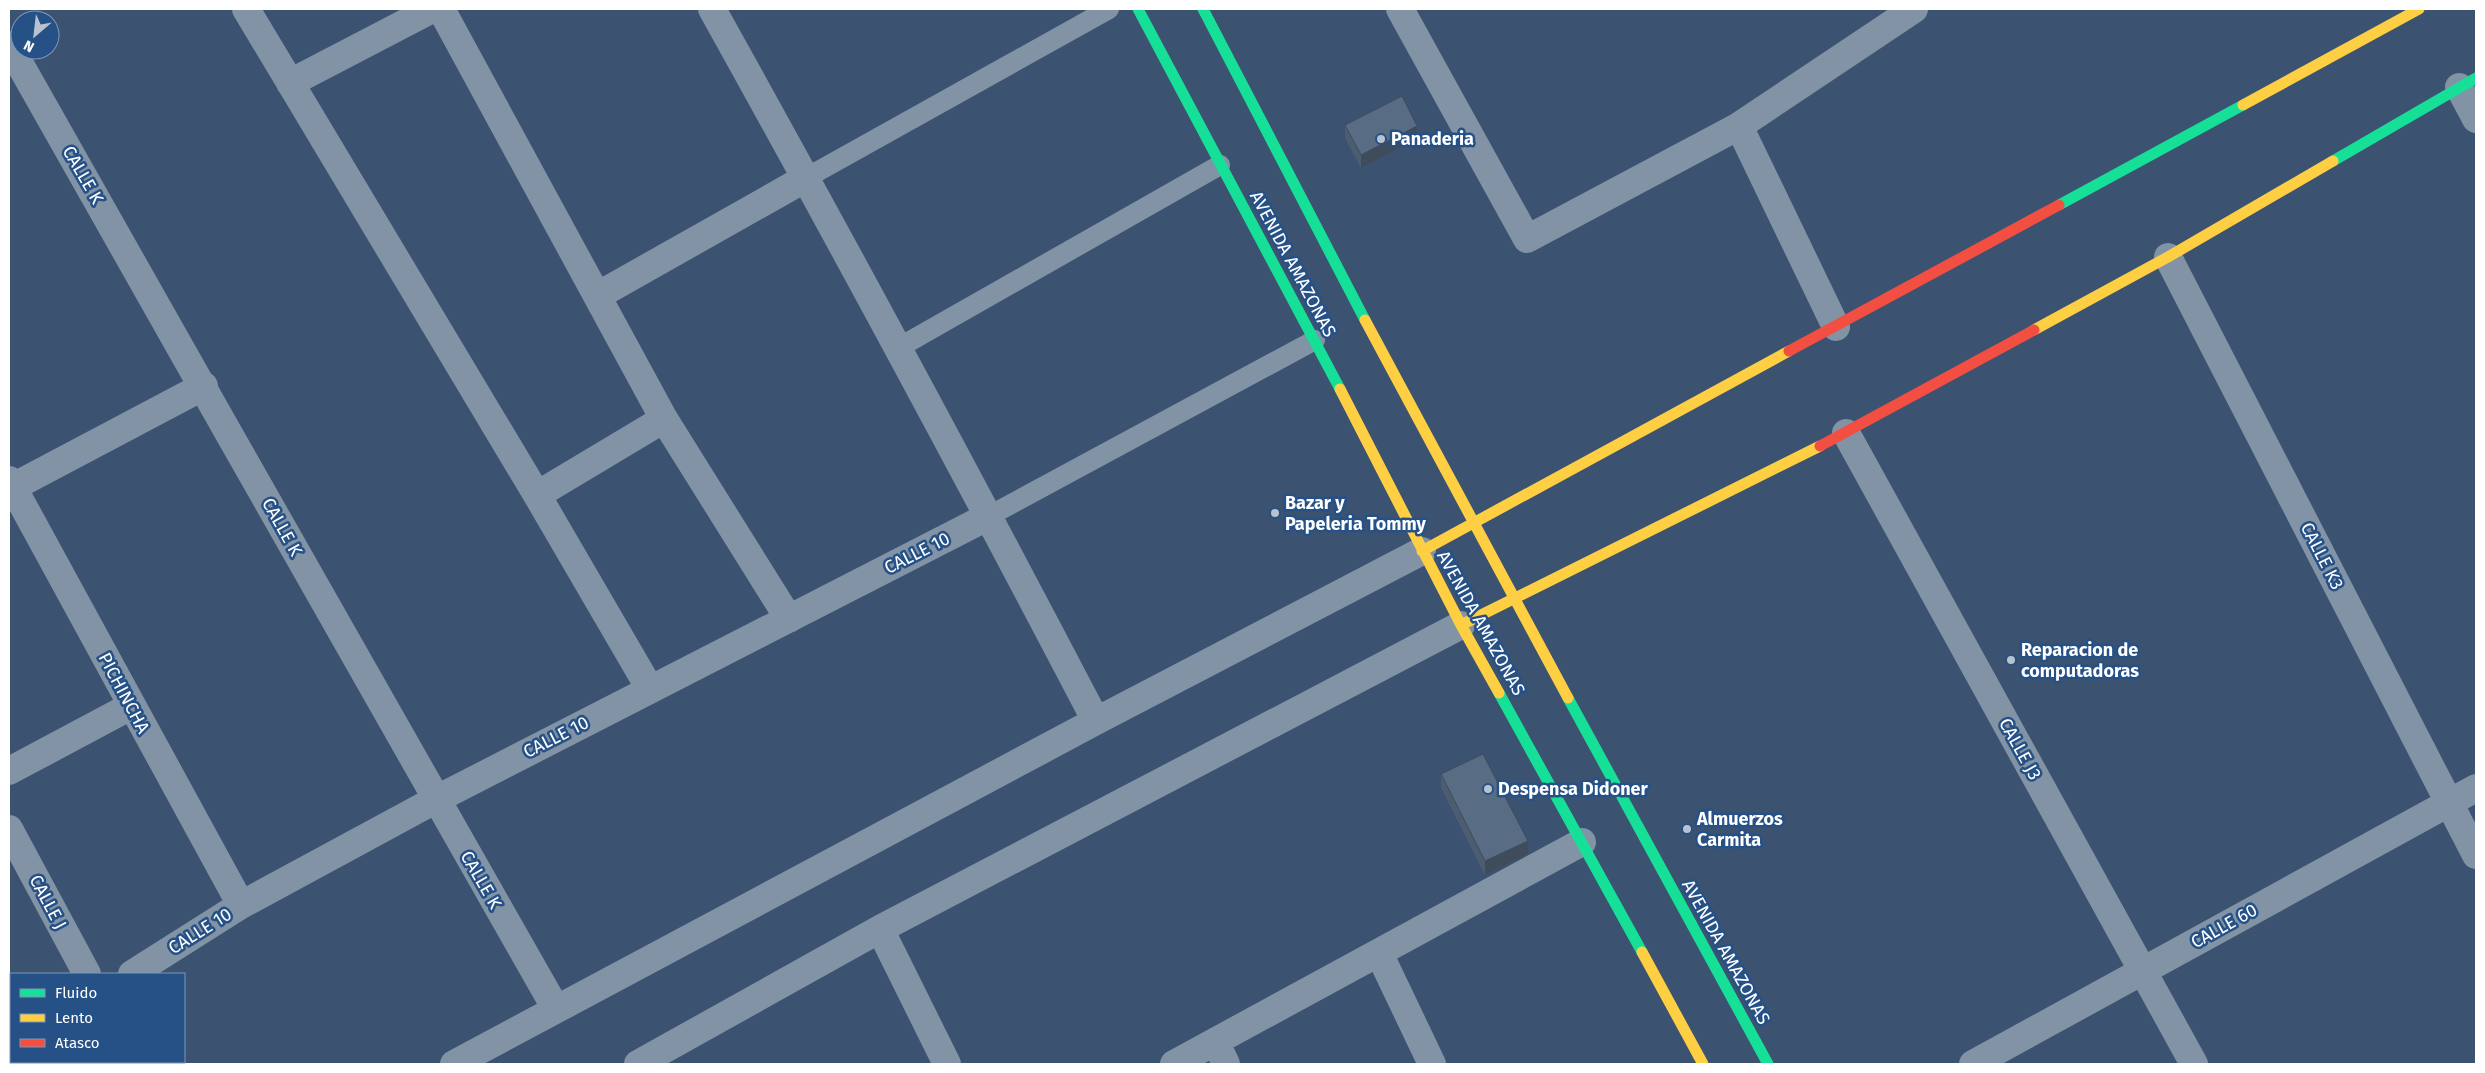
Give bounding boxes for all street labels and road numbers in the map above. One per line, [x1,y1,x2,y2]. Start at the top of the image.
street label: CALLE K [58,142,109,208]
street label: AVENIDA AMAZONAS [1245,187,1341,341]
street label: CALLE K [257,494,307,560]
street label: CALLE K3 [2296,519,2348,593]
street label: CALLE 10 [881,527,953,579]
street label: AVENIDA AMAZONAS [1432,547,1530,699]
street label: PICHINCHA [94,649,155,738]
street label: CALLE 10 [520,711,592,763]
street label: CALLE J3 [1994,714,2046,784]
street label: CALLE K [456,847,507,913]
street label: CALLE J [25,871,71,933]
street label: AVENIDA AMAZONAS [1677,876,1775,1028]
street label: CALLE 60 [2187,899,2261,953]
street label: CALLE 10 [164,903,236,959]

